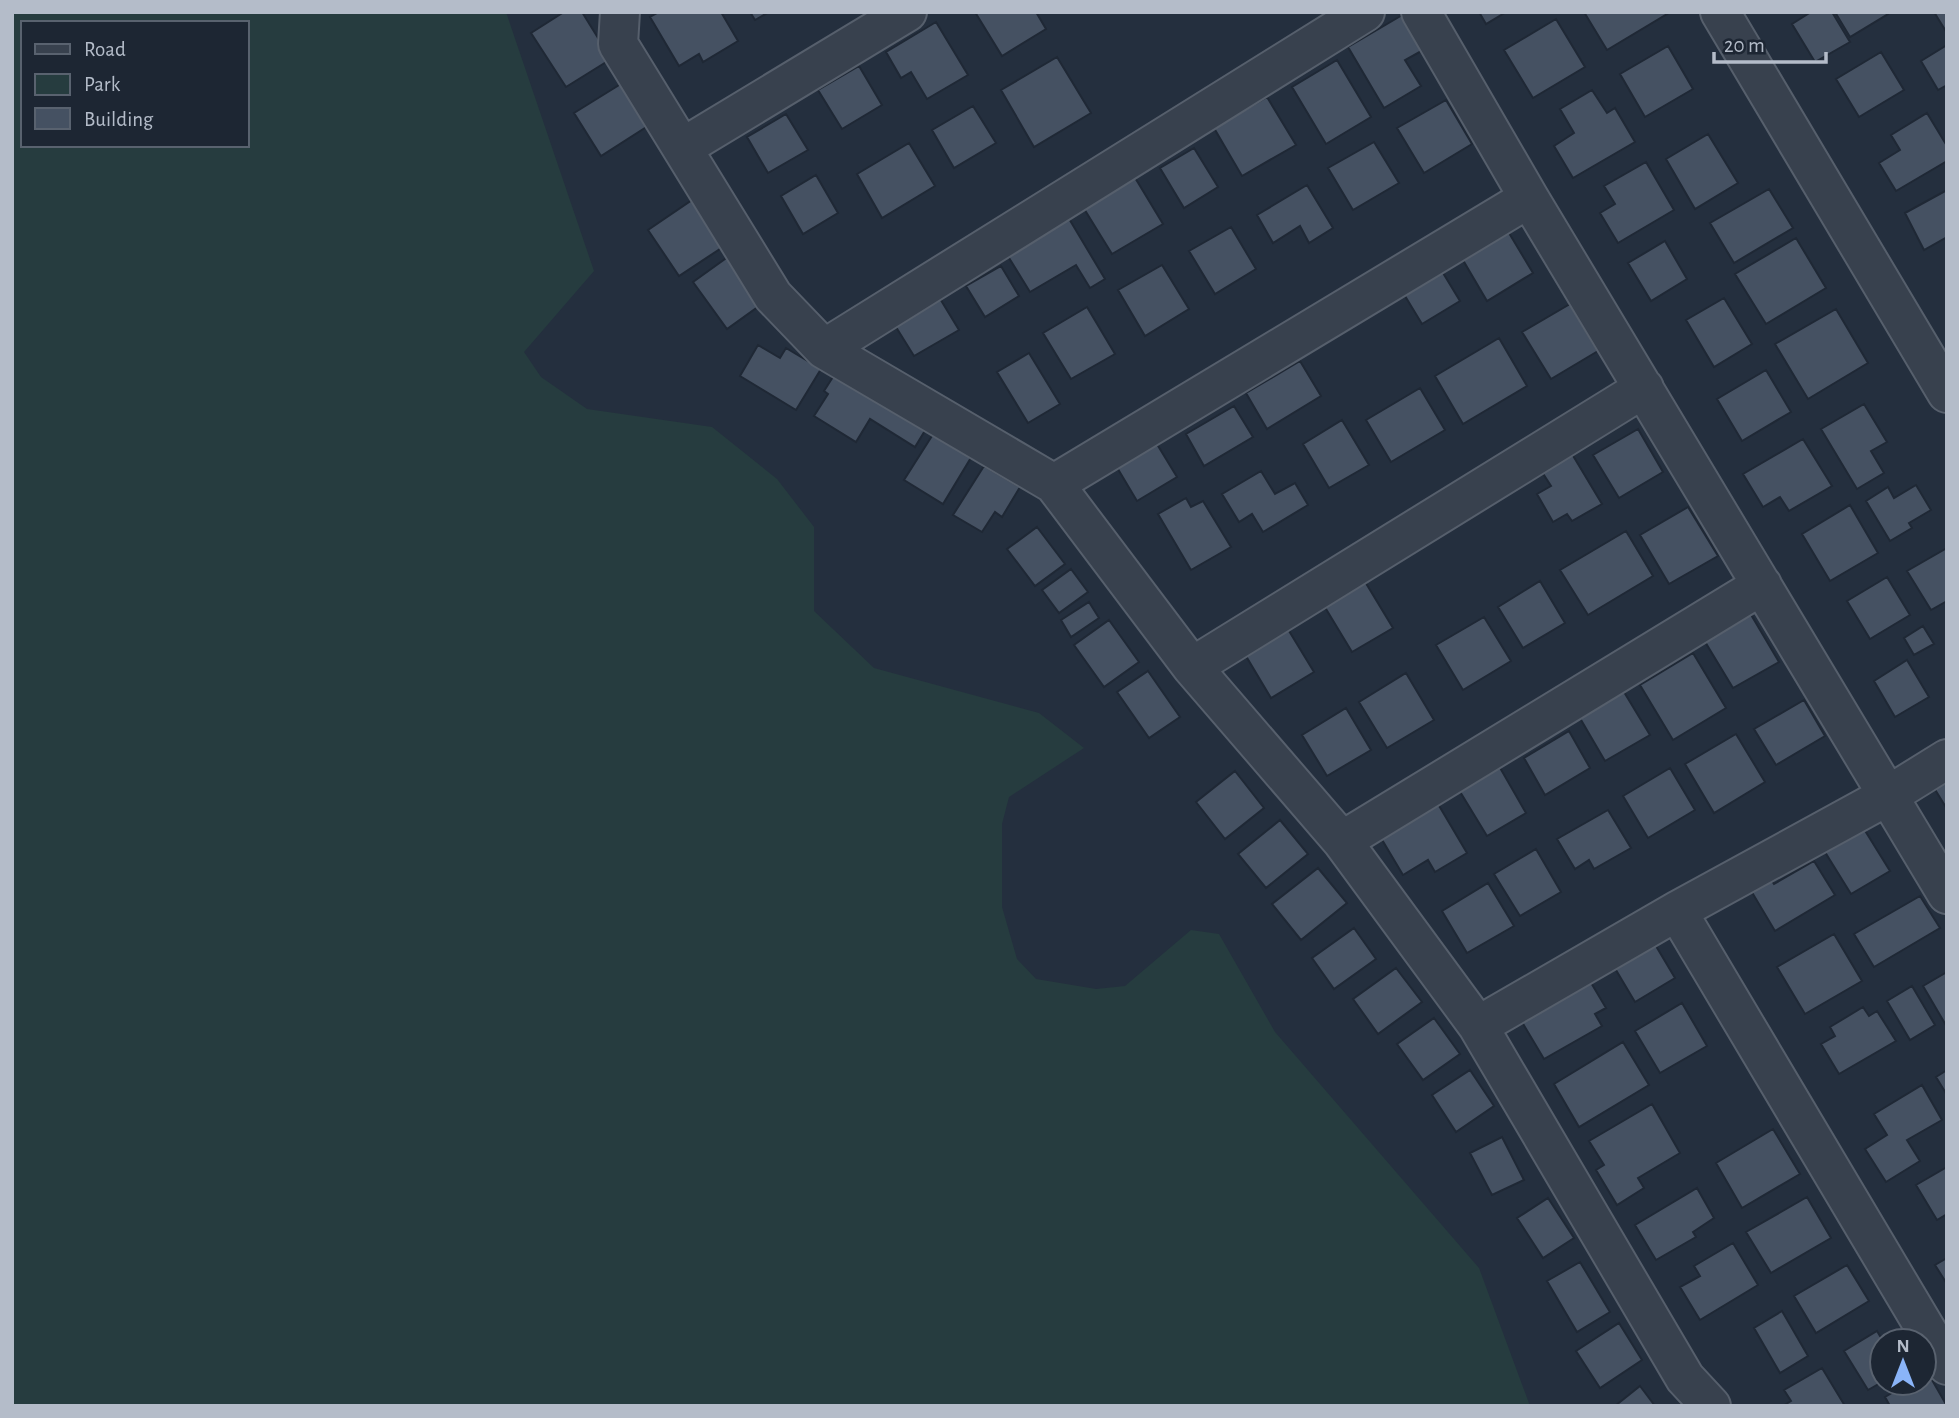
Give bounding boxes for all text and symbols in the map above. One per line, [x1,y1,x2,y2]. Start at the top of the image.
legend [21,21,248,147]
scale bar [1714,21,1826,65]
text: 20 m [1724,35,1765,56]
text: Road [84,39,126,60]
text: Park [84,74,121,95]
text: Building [84,109,154,130]
north arrow [1868,1327,1938,1397]
text: N [1896,1337,1910,1356]

